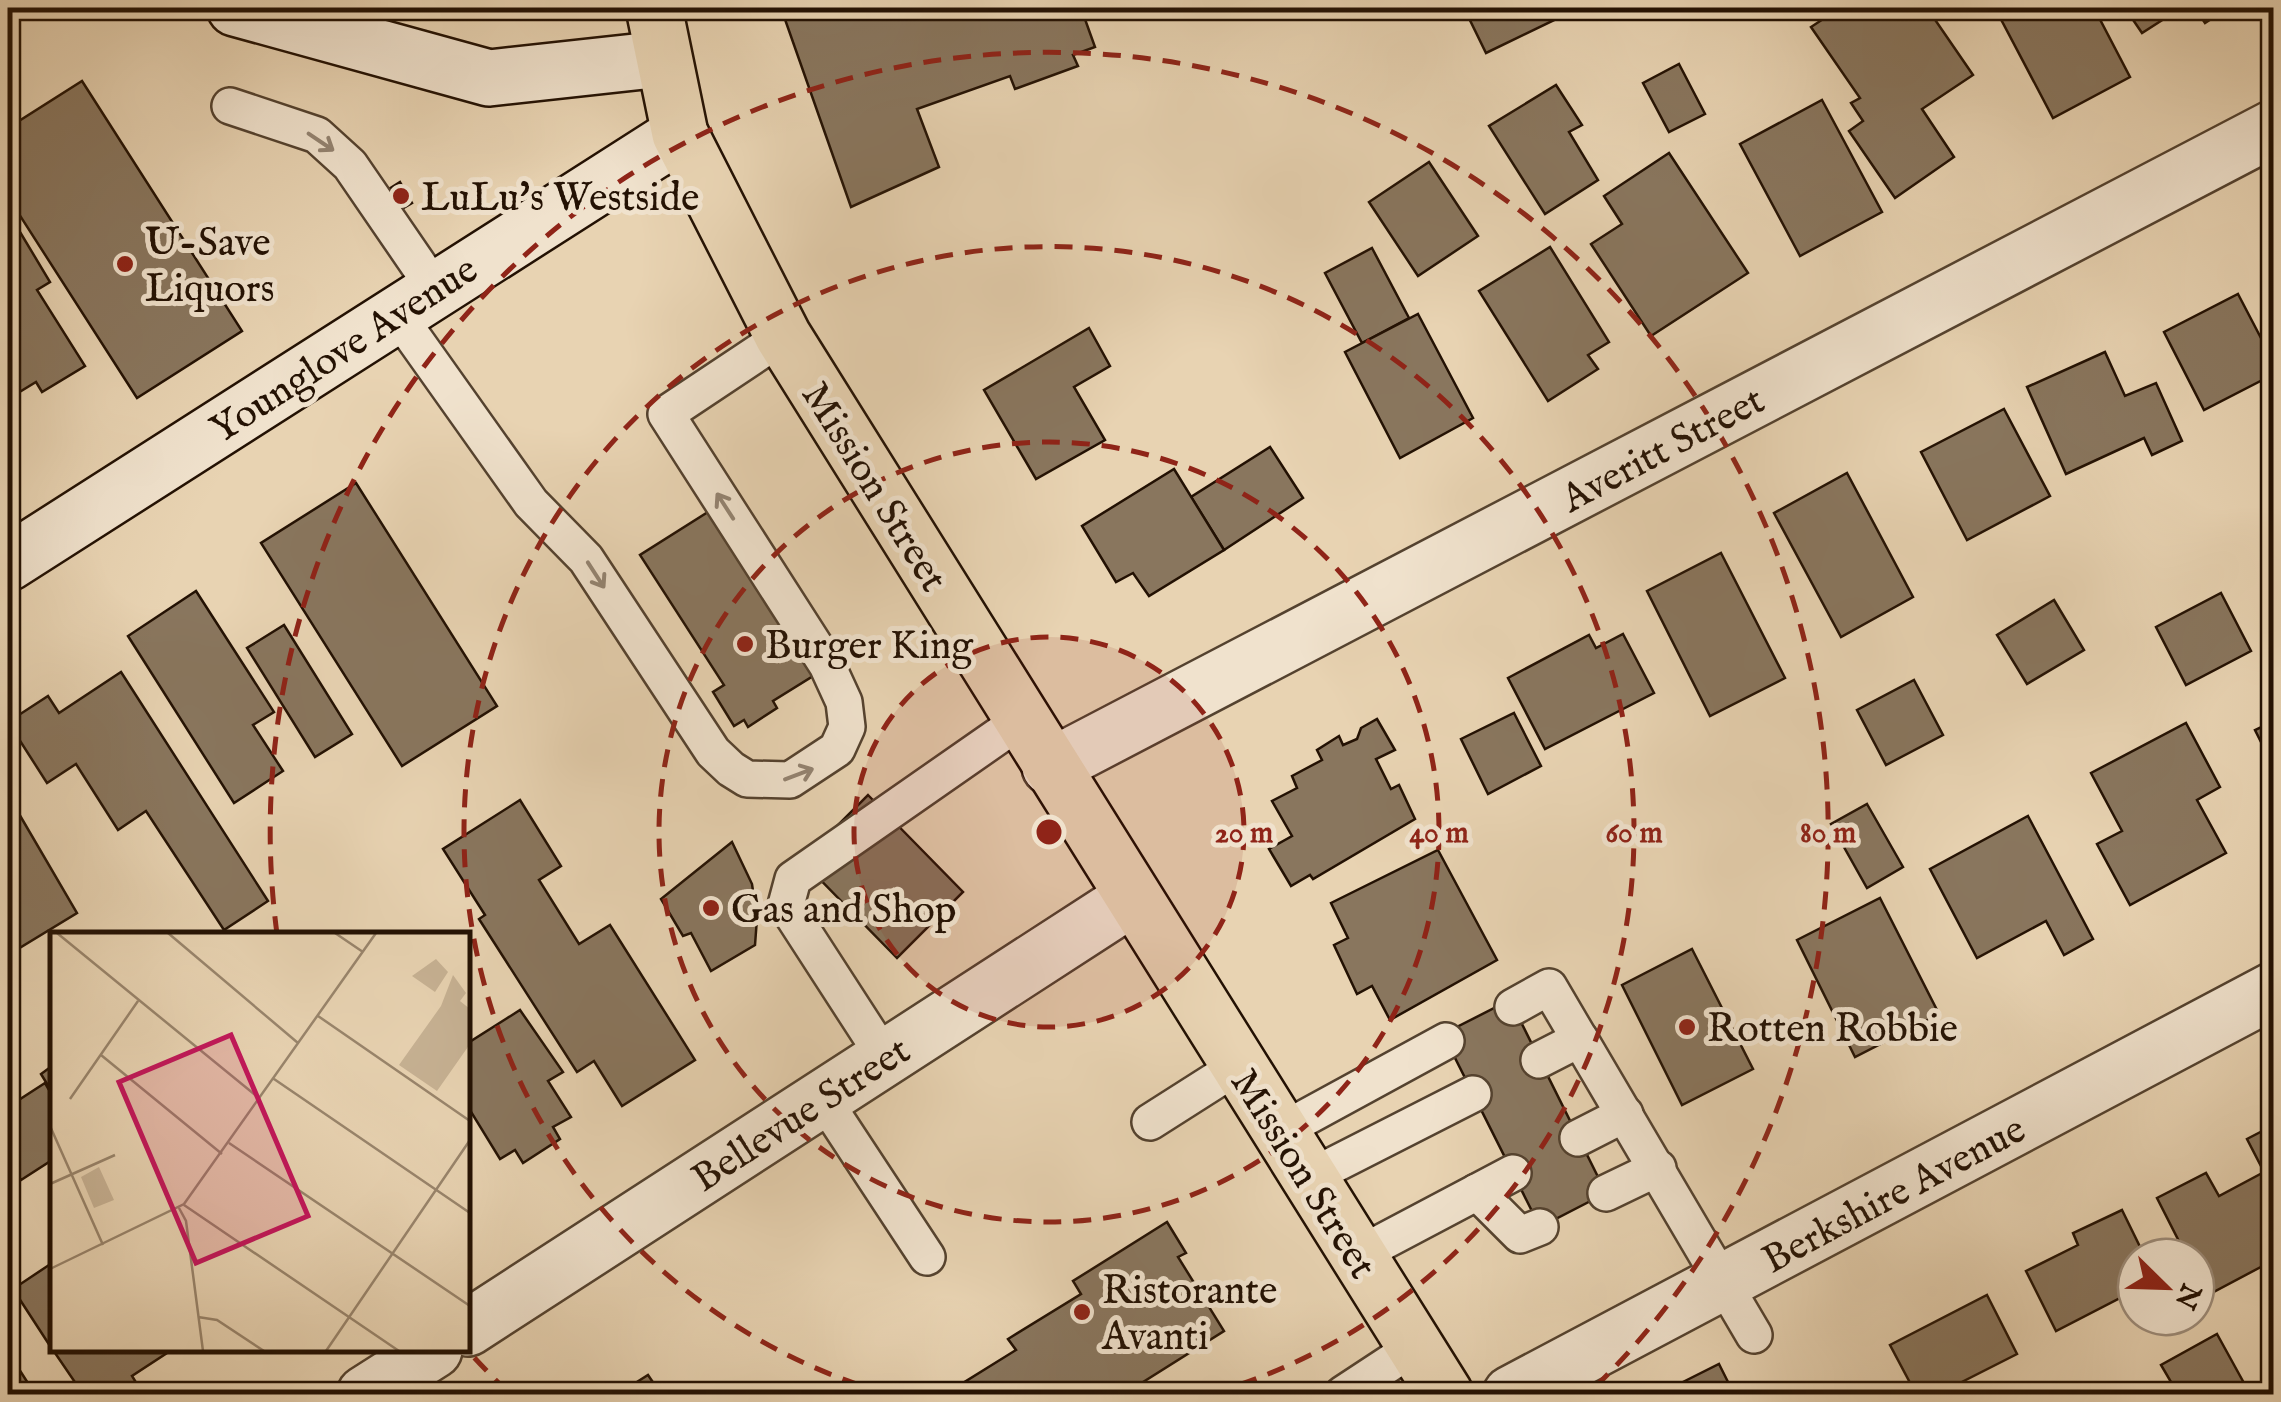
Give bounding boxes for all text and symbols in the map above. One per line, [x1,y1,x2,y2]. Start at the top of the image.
one-way arrow [306,131,334,152]
place label: LuLu's Westside [421,174,699,225]
marker: LuLu's Westside [390,185,412,207]
place label: U-Save Liquors [145,219,275,316]
street label: Younglove Avenue [202,245,488,456]
marker: U-Save Liquors [114,253,136,275]
street label: Mission Street [788,374,958,602]
street label: Averitt Street [1552,376,1774,526]
one-way arrow [715,492,736,521]
one-way arrow [586,560,607,588]
place label: Burger King [765,622,974,673]
marker: Burger King [734,633,756,655]
one-way arrow [783,764,814,782]
centre of rings [1031,814,1067,850]
text: 20 m [1215,815,1273,853]
text: 40 m [1409,815,1469,853]
text: 60 m [1605,815,1663,853]
text: 80 m [1800,815,1856,853]
place label: Gas and Shop [731,886,956,937]
marker: Gas and Shop [700,897,722,919]
inset map [50,932,470,1352]
place label: Rotten Robbie [1707,1005,1958,1056]
marker: Rotten Robbie [1676,1016,1698,1038]
street label: Bellevue Street [683,1026,921,1205]
street label: Mission Street [1217,1061,1387,1289]
street label: Berkshire Avenue [1754,1105,2035,1287]
north arrow [2116,1237,2216,1337]
place label: Ristorante Avanti [1101,1267,1277,1364]
text: N [2166,1277,2208,1314]
marker: Ristorante Avanti [1071,1301,1093,1323]

